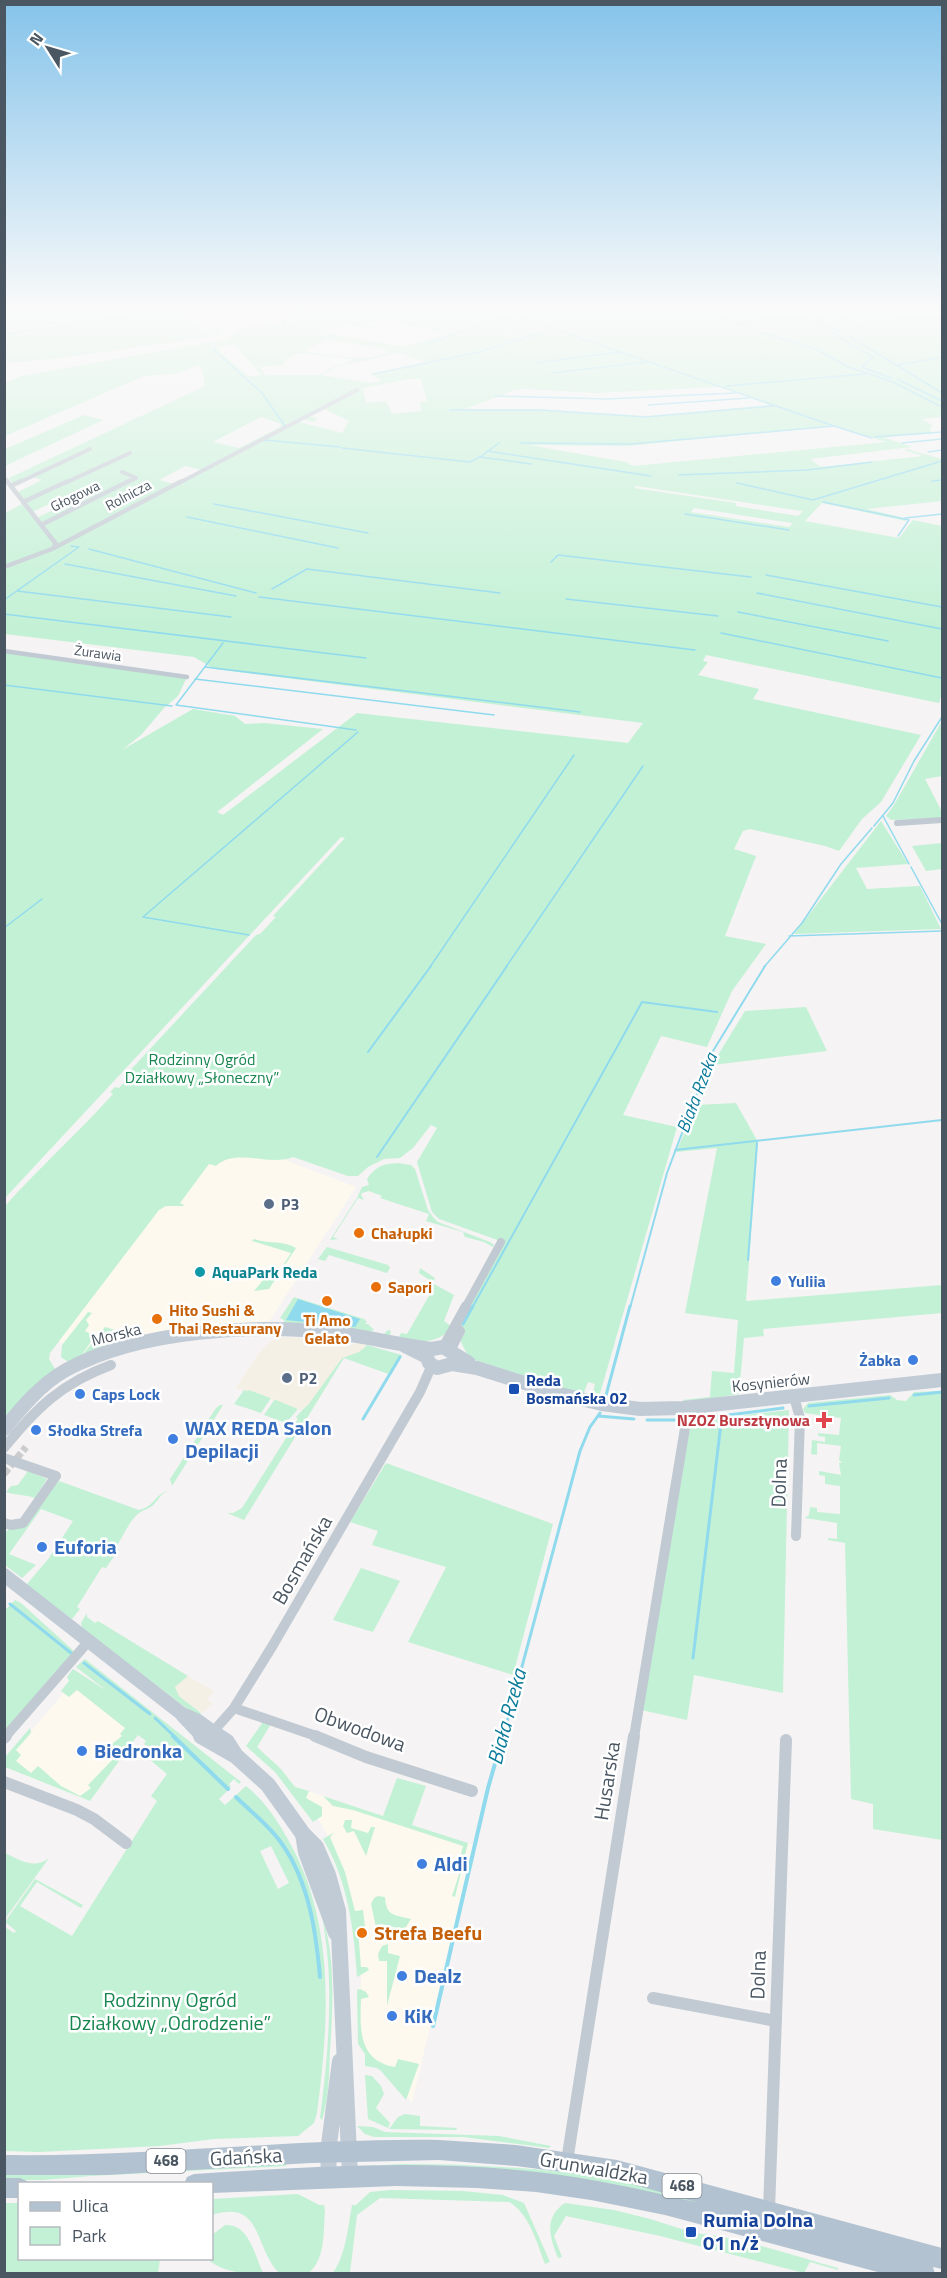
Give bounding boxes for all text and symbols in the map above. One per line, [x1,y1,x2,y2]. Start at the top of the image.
north arrow [18,18,78,78]
text: N [23,27,49,51]
street label: Rolnicza [101,474,154,515]
street label: Głogowa [47,475,103,516]
street label: Żurawia [73,639,123,666]
park label: Rodzinny Ogród Działkowy „Słoneczny” [125,1047,279,1089]
water label: Biała Rzeka [669,1048,724,1137]
place label: P3 [281,1192,299,1216]
marker: P3 [262,1197,276,1211]
place label: Chałupki [371,1221,433,1245]
marker: Chałupki [352,1226,366,1240]
place label: AquaPark Reda [212,1260,317,1284]
marker: AquaPark Reda [193,1265,207,1279]
place label: Yuliia [788,1269,826,1293]
marker: Yuliia [769,1274,783,1288]
place label: Sapori [388,1275,432,1299]
marker: Sapori [369,1280,383,1294]
marker: Ti Amo Gelato [320,1294,334,1308]
place label: Hito Sushi & Thai Restaurany [169,1298,281,1340]
place label: Ti Amo Gelato [303,1308,351,1350]
marker: Hito Sushi & Thai Restaurany [150,1312,164,1326]
street label: Morska [89,1316,143,1352]
place label: Żabka [859,1348,901,1372]
marker: Żabka [906,1353,920,1367]
place label: P2 [299,1366,317,1390]
street label: Kosynierów [731,1366,811,1398]
place label: Reda Bosmańska 02 [526,1368,628,1410]
marker: P2 [280,1371,294,1385]
place label: Caps Lock [92,1382,161,1406]
marker: Reda Bosmańska 02 [507,1382,521,1396]
marker: Caps Lock [73,1387,87,1401]
place label: NZOZ Bursztynowa [677,1408,810,1432]
marker: NZOZ Bursztynowa [815,1411,833,1429]
place label: WAX REDA Salon Depilacji [185,1412,332,1466]
place label: Słodka Strefa [48,1418,142,1442]
marker: Słodka Strefa [29,1423,43,1437]
marker: WAX REDA Salon Depilacji [166,1432,180,1446]
street label: Dolna [762,1458,795,1508]
street label: Bosmańska [264,1509,340,1610]
place label: Euforia [54,1531,117,1562]
marker: Euforia [35,1540,49,1554]
water label: Biała Rzeka [478,1664,534,1768]
street label: Obwodowa [310,1698,410,1759]
place label: Biedronka [94,1735,182,1766]
street label: Husarska [585,1739,628,1822]
marker: Biedronka [75,1744,89,1758]
place label: Aldi [434,1848,468,1879]
marker: Aldi [415,1857,429,1871]
place label: Strefa Beefu [374,1917,482,1948]
marker: Strefa Beefu [355,1926,369,1940]
street label: Dolna [741,1950,774,2000]
place label: Dealz [414,1960,462,1991]
marker: Dealz [395,1969,409,1983]
park label: Rodzinny Ogród Działkowy „Odrodzenie” [69,1984,271,2038]
place label: KiK [404,2000,433,2031]
marker: KiK [385,2009,399,2023]
street label: Gdańska [209,2139,283,2174]
street label: Grunwaldzka [537,2143,651,2192]
road number: 468 [146,2149,186,2173]
road number: 468 [662,2174,702,2198]
legend [18,2182,213,2260]
text: Ulica [72,2192,109,2219]
place label: Rumia Dolna 01 n/ż [703,2204,813,2258]
text: Park [72,2222,107,2249]
marker: Rumia Dolna 01 n/ż [684,2225,698,2239]

